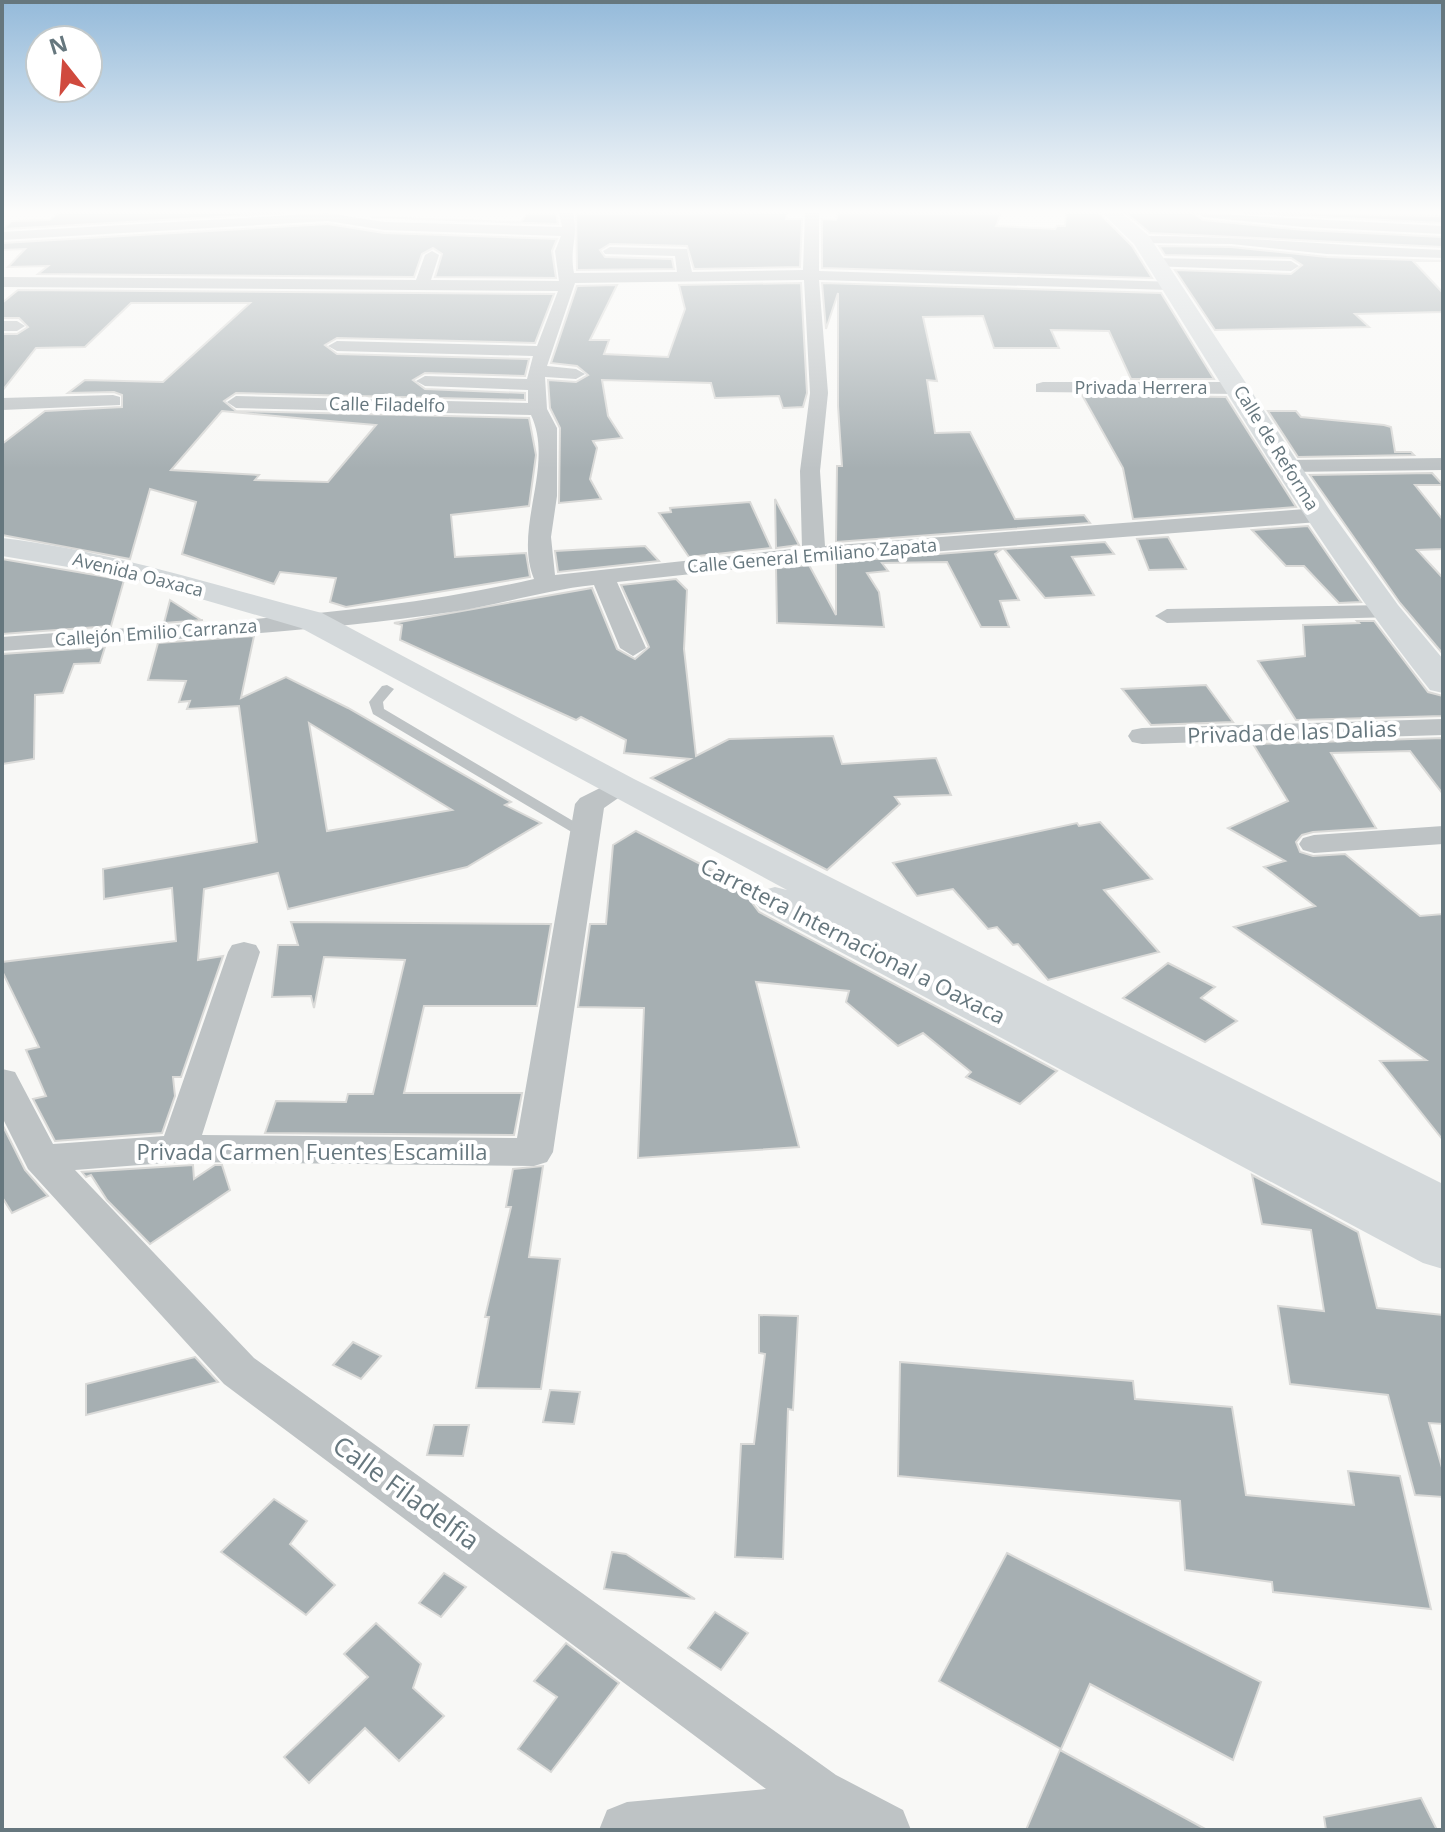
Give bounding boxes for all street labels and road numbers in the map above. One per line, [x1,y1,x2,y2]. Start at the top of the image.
street label: Privada Herrera [1075,375,1207,399]
street label: Calle de Reforma [1229,380,1325,515]
street label: Calle Filadelfo [329,391,445,417]
street label: Calle General Emiliano Zapata [686,532,938,578]
street label: Avenida Oaxaca [70,546,206,602]
street label: Callejón Emilio Carranza [54,613,258,651]
street label: Privada de las Dalias [1187,712,1397,750]
street label: Carretera Internacional a Oaxaca [696,850,1011,1030]
street label: Privada Carmen Fuentes Escamilla [136,1136,488,1166]
street label: Calle Filadelfia [326,1427,487,1558]

